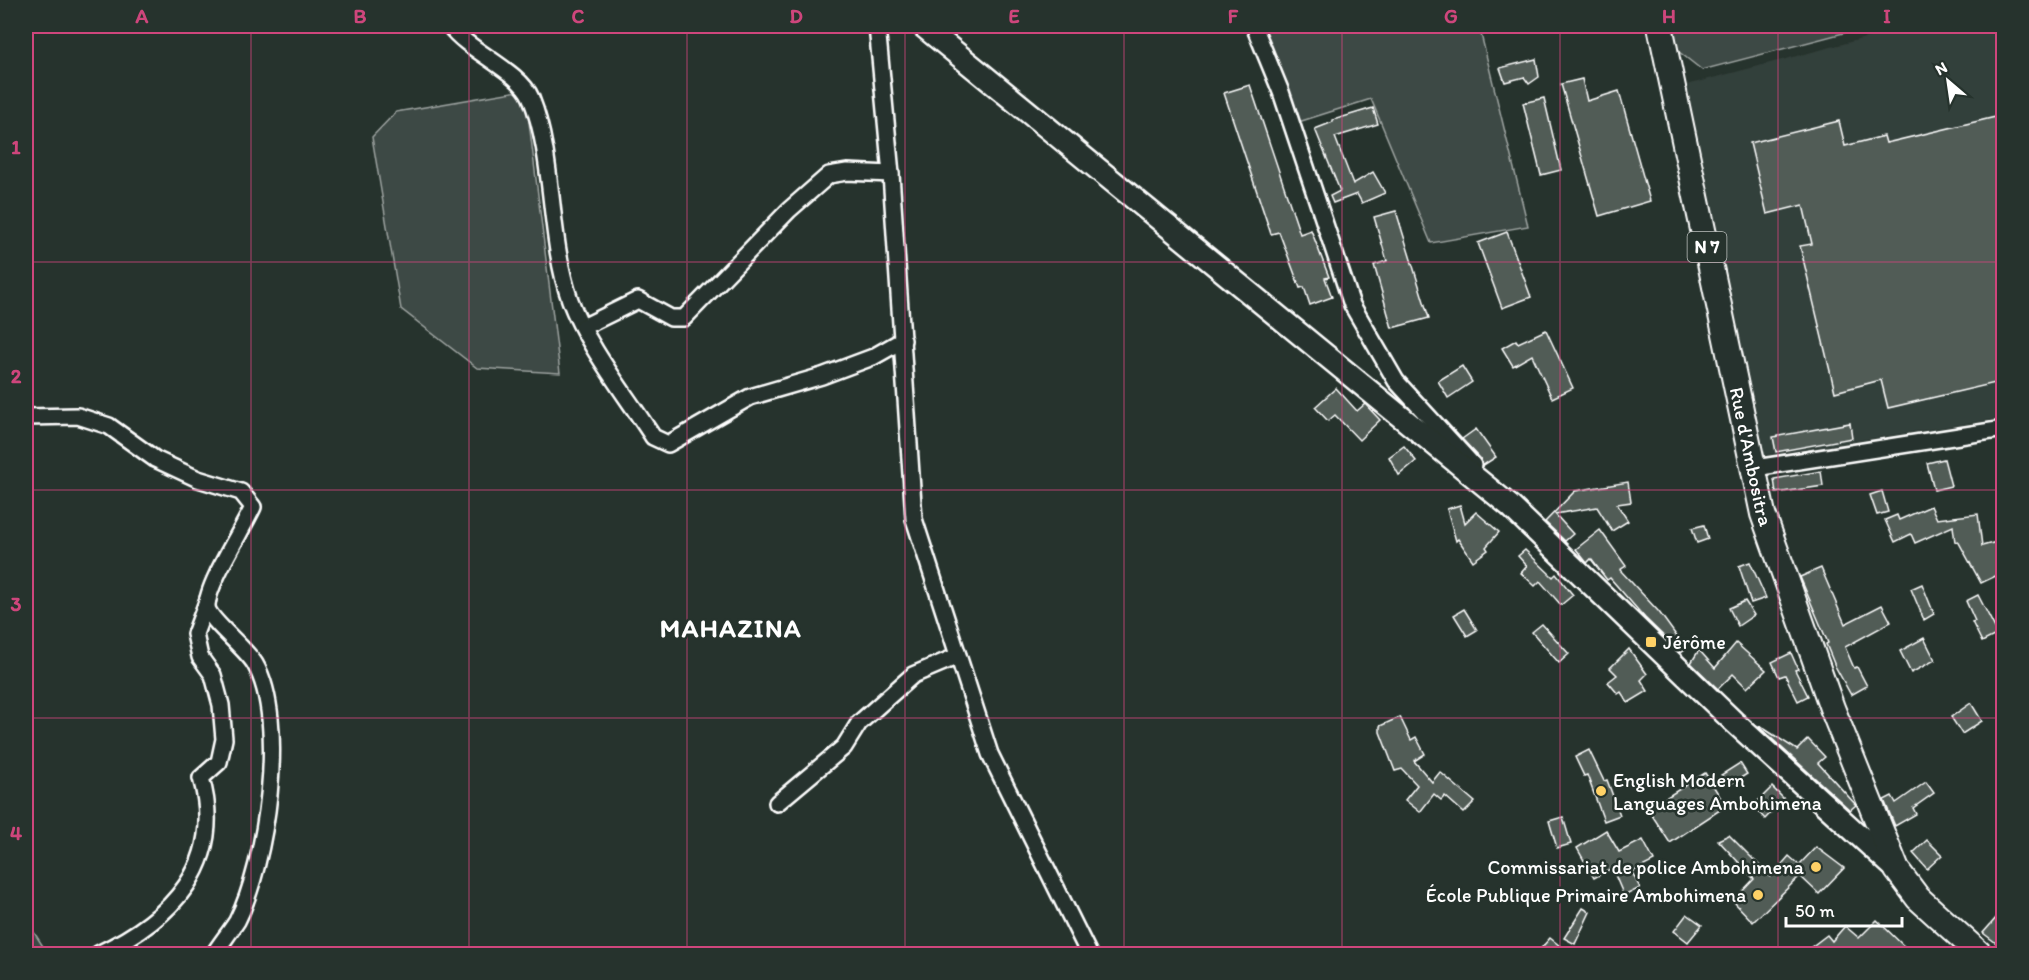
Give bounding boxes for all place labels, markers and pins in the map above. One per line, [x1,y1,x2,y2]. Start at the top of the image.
place label: Jérôme [1663,630,1726,654]
marker: Jérôme [1644,635,1658,649]
place label: English Modern Languages Ambohimena [1613,768,1822,815]
marker: English Modern Languages Ambohimena [1594,784,1608,798]
place label: Commissariat de police Ambohimena [1488,855,1805,879]
marker: Commissariat de police Ambohimena [1809,860,1823,874]
place label: École Publique Primaire Ambohimena [1426,883,1746,907]
marker: École Publique Primaire Ambohimena [1751,888,1765,902]

